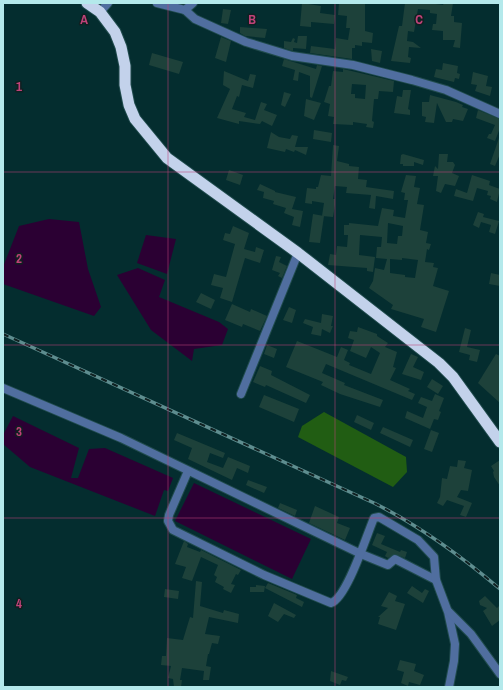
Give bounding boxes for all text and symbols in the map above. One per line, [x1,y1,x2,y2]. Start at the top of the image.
text: A [80,11,88,28]
text: B [248,11,256,28]
text: C [415,11,423,28]
text: 1 [16,78,22,95]
text: 2 [16,250,22,267]
text: 3 [16,423,22,440]
text: 4 [16,595,22,612]

